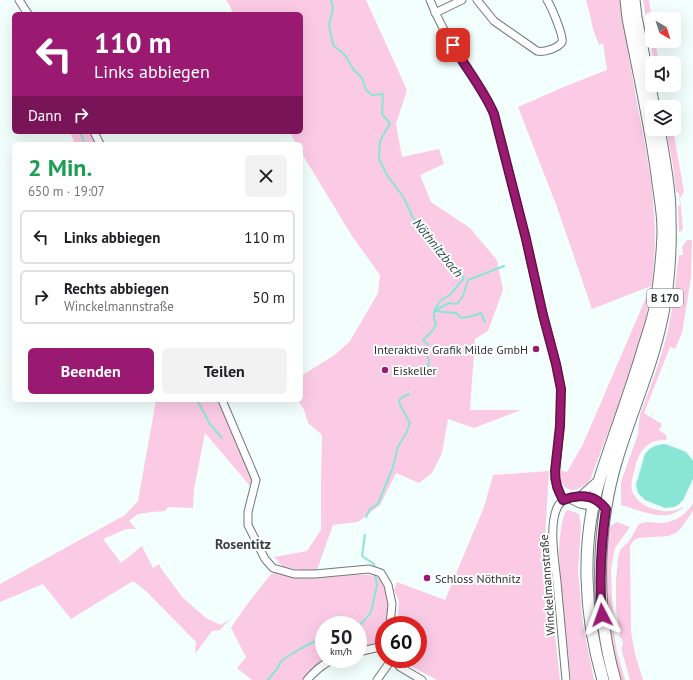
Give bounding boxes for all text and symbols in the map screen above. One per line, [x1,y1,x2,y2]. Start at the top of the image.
north arrow [645,12,681,48]
map controls [645,12,681,136]
text: 110 m [94,24,171,61]
icon: left [28,28,80,80]
pin [436,28,470,62]
icon: arrive [442,34,464,56]
button: sound [645,56,681,92]
text: Links abbiegen [94,60,210,83]
button: layers [645,100,681,136]
icon: right [70,104,92,126]
text: Dann [28,106,62,125]
text: 2 Min. [28,152,92,183]
button: close [245,155,287,197]
text: 650 m · 19:07 [28,183,105,200]
water label: Nöthnitzbach [409,215,467,281]
icon: left [30,226,52,248]
text: Links abbiegen [64,228,160,247]
text: 110 m [244,228,285,247]
text: Rechts abbiegen [64,279,169,298]
icon: right [30,286,52,308]
text: 50 m [252,288,285,307]
road number: B 170 [647,289,683,307]
text: Winckelmannstraße [64,298,174,315]
place label: Interaktive Grafik Milde GmbH [374,342,528,357]
marker: Interaktive Grafik Milde GmbH [531,344,541,354]
button: Beenden [28,348,154,394]
button: Teilen [162,348,287,394]
place label: Eiskeller [393,363,437,378]
marker: Eiskeller [380,365,390,375]
street label: Winckelmannstraße [536,534,558,636]
district label: Rosentitz [215,535,271,553]
place label: Schloss Nöthnitz [435,571,521,586]
marker: Schloss Nöthnitz [422,573,432,583]
position arrow [581,594,623,636]
speed limit sign: 60 [375,616,427,668]
text: 50 [330,624,352,650]
text: km/h [330,645,352,658]

